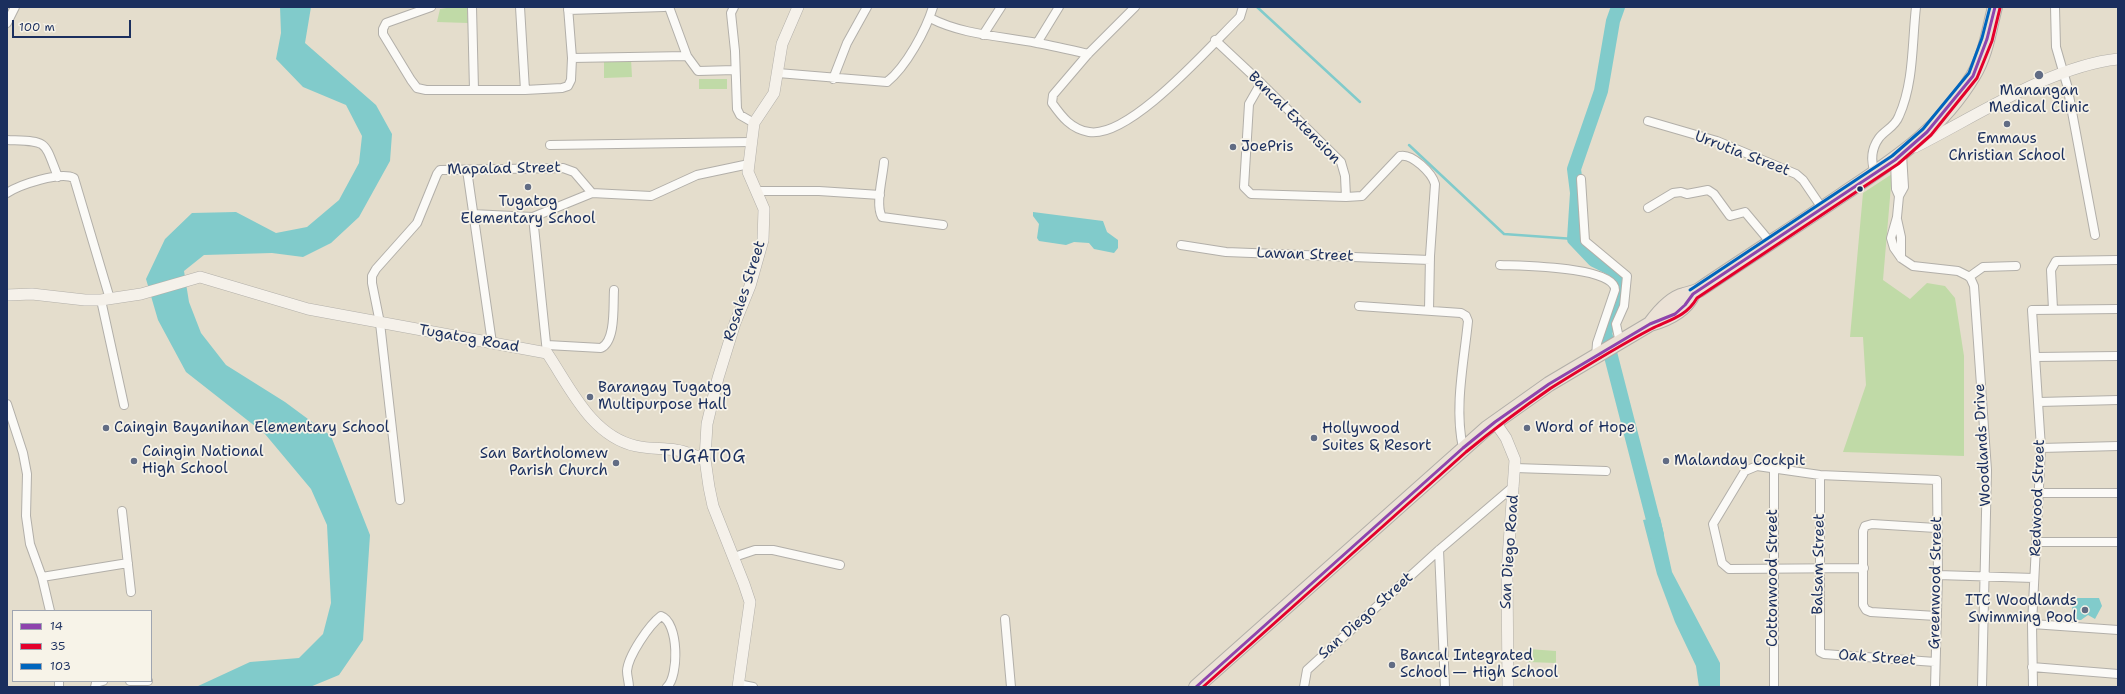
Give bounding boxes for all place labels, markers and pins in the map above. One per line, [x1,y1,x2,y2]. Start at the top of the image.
marker: Manangan Medical Clinic [2033,69,2045,81]
place label: Manangan Medical Clinic [1989,82,2089,117]
marker: Emmaus Christian School [2002,119,2012,129]
place label: Emmaus Christian School [1949,130,2065,165]
place label: JoePris [1241,138,1294,156]
marker: JoePris [1228,142,1238,152]
marker: Tugatog Elementary School [523,182,533,192]
unlabelled marker [1855,184,1865,194]
place label: Tugatog Elementary School [460,193,596,228]
place label: Barangay Tugatog Multipurpose Hall [598,379,731,414]
marker: Barangay Tugatog Multipurpose Hall [585,392,595,402]
place label: Caingin Bayanihan Elementary School [114,419,389,437]
place label: Word of Hope [1535,419,1635,437]
place label: Hollywood Suites & Resort [1322,420,1432,455]
marker: Caingin Bayanihan Elementary School [101,423,111,433]
marker: Word of Hope [1522,423,1532,433]
marker: Hollywood Suites & Resort [1309,433,1319,443]
place label: Caingin National High School [142,443,263,478]
place label: San Bartholomew Parish Church [480,445,608,480]
place label: Malanday Cockpit [1674,452,1806,470]
marker: Caingin National High School [129,456,139,466]
marker: Malanday Cockpit [1661,456,1671,466]
marker: San Bartholomew Parish Church [611,458,621,468]
place label: ITC Woodlands Swimming Pool [1965,592,2077,627]
marker: ITC Woodlands Swimming Pool [2080,605,2090,615]
place label: Bancal Integrated School — High School [1400,647,1558,682]
marker: Bancal Integrated School — High School [1387,660,1397,670]

